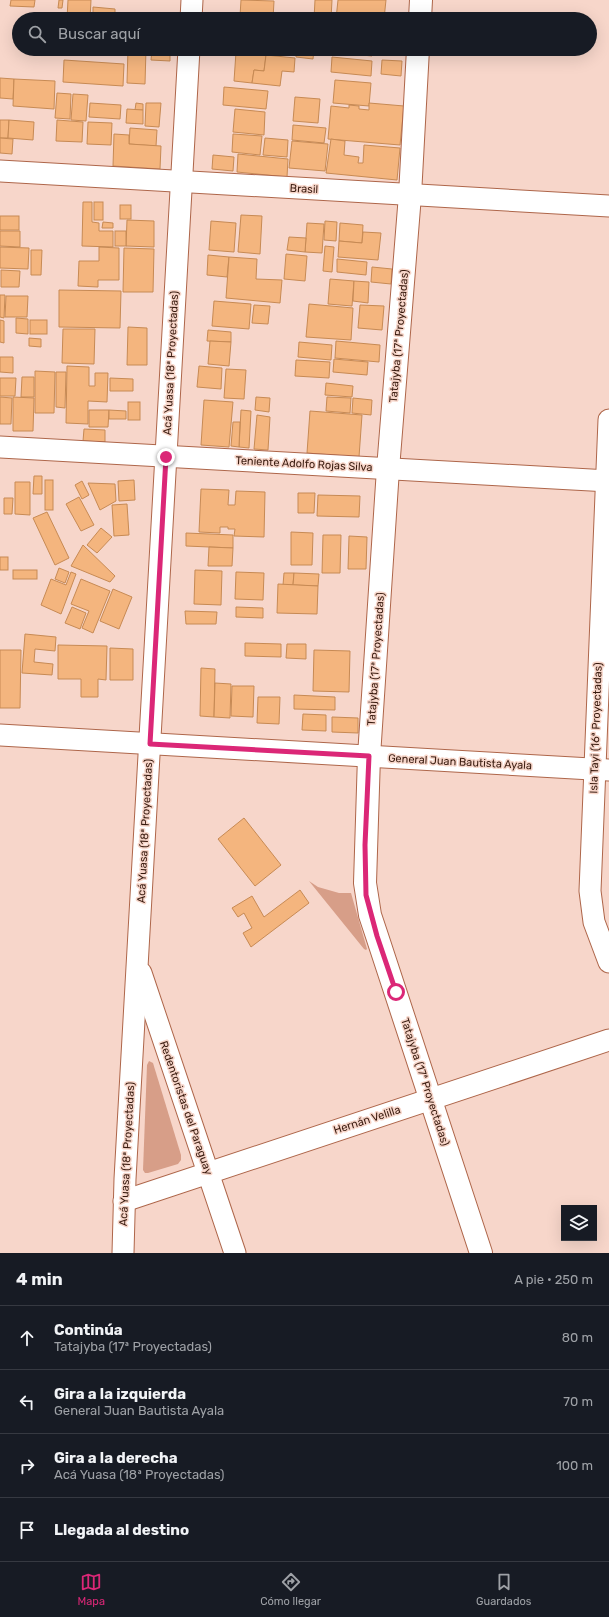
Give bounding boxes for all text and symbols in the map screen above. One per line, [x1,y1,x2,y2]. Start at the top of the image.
search box [12,12,597,56]
icon: search [26,23,48,45]
text: Buscar aquí [58,25,140,43]
street label: Brasil [289,182,319,196]
street label: Tatajyba (17ª Proyectadas) [387,269,411,403]
street label: Acá Yuasa (18ª Proyectadas) [161,290,181,435]
route end [157,448,175,466]
street label: Teniente Adolfo Rojas Silva [235,454,373,474]
street label: Tatajyba (17ª Proyectadas) [365,592,387,726]
street label: Isla Tayi (16ª Proyectadas) [587,662,605,794]
street label: General Juan Bautista Ayala [388,752,532,772]
street label: Acá Yuasa (18ª Proyectadas) [135,758,155,903]
route start [387,983,405,1001]
street label: Tatajyba (17ª Proyectadas) [398,1016,452,1148]
street label: Redentoristas del Paraguay [157,1039,215,1177]
street label: Acá Yuasa (18ª Proyectadas) [117,1081,137,1226]
street label: Hernán Velilla [332,1103,402,1137]
map controls [561,1205,597,1241]
button: layers [561,1205,597,1241]
text: 4 min [16,1269,63,1289]
text: A pie · 250 m [514,1272,593,1287]
text: Continúa [54,1321,123,1339]
icon: ahead [16,1327,38,1349]
text: 80 m [562,1330,593,1345]
text: Tatajyba (17ª Proyectadas) [54,1339,212,1354]
text: Gira a la izquierda [54,1385,186,1403]
icon: left [16,1391,38,1413]
text: 70 m [563,1394,593,1409]
text: General Juan Bautista Ayala [54,1403,224,1418]
text: Gira a la derecha [54,1449,178,1467]
icon: right [16,1455,38,1477]
text: 100 m [556,1458,593,1473]
text: Acá Yuasa (18ª Proyectadas) [54,1467,225,1482]
icon: arrive [16,1519,38,1541]
text: Llegada al destino [54,1521,189,1539]
tab: Mapa [78,1571,105,1608]
tab: Cómo llegar [260,1571,321,1608]
tab: Guardados [476,1571,531,1608]

